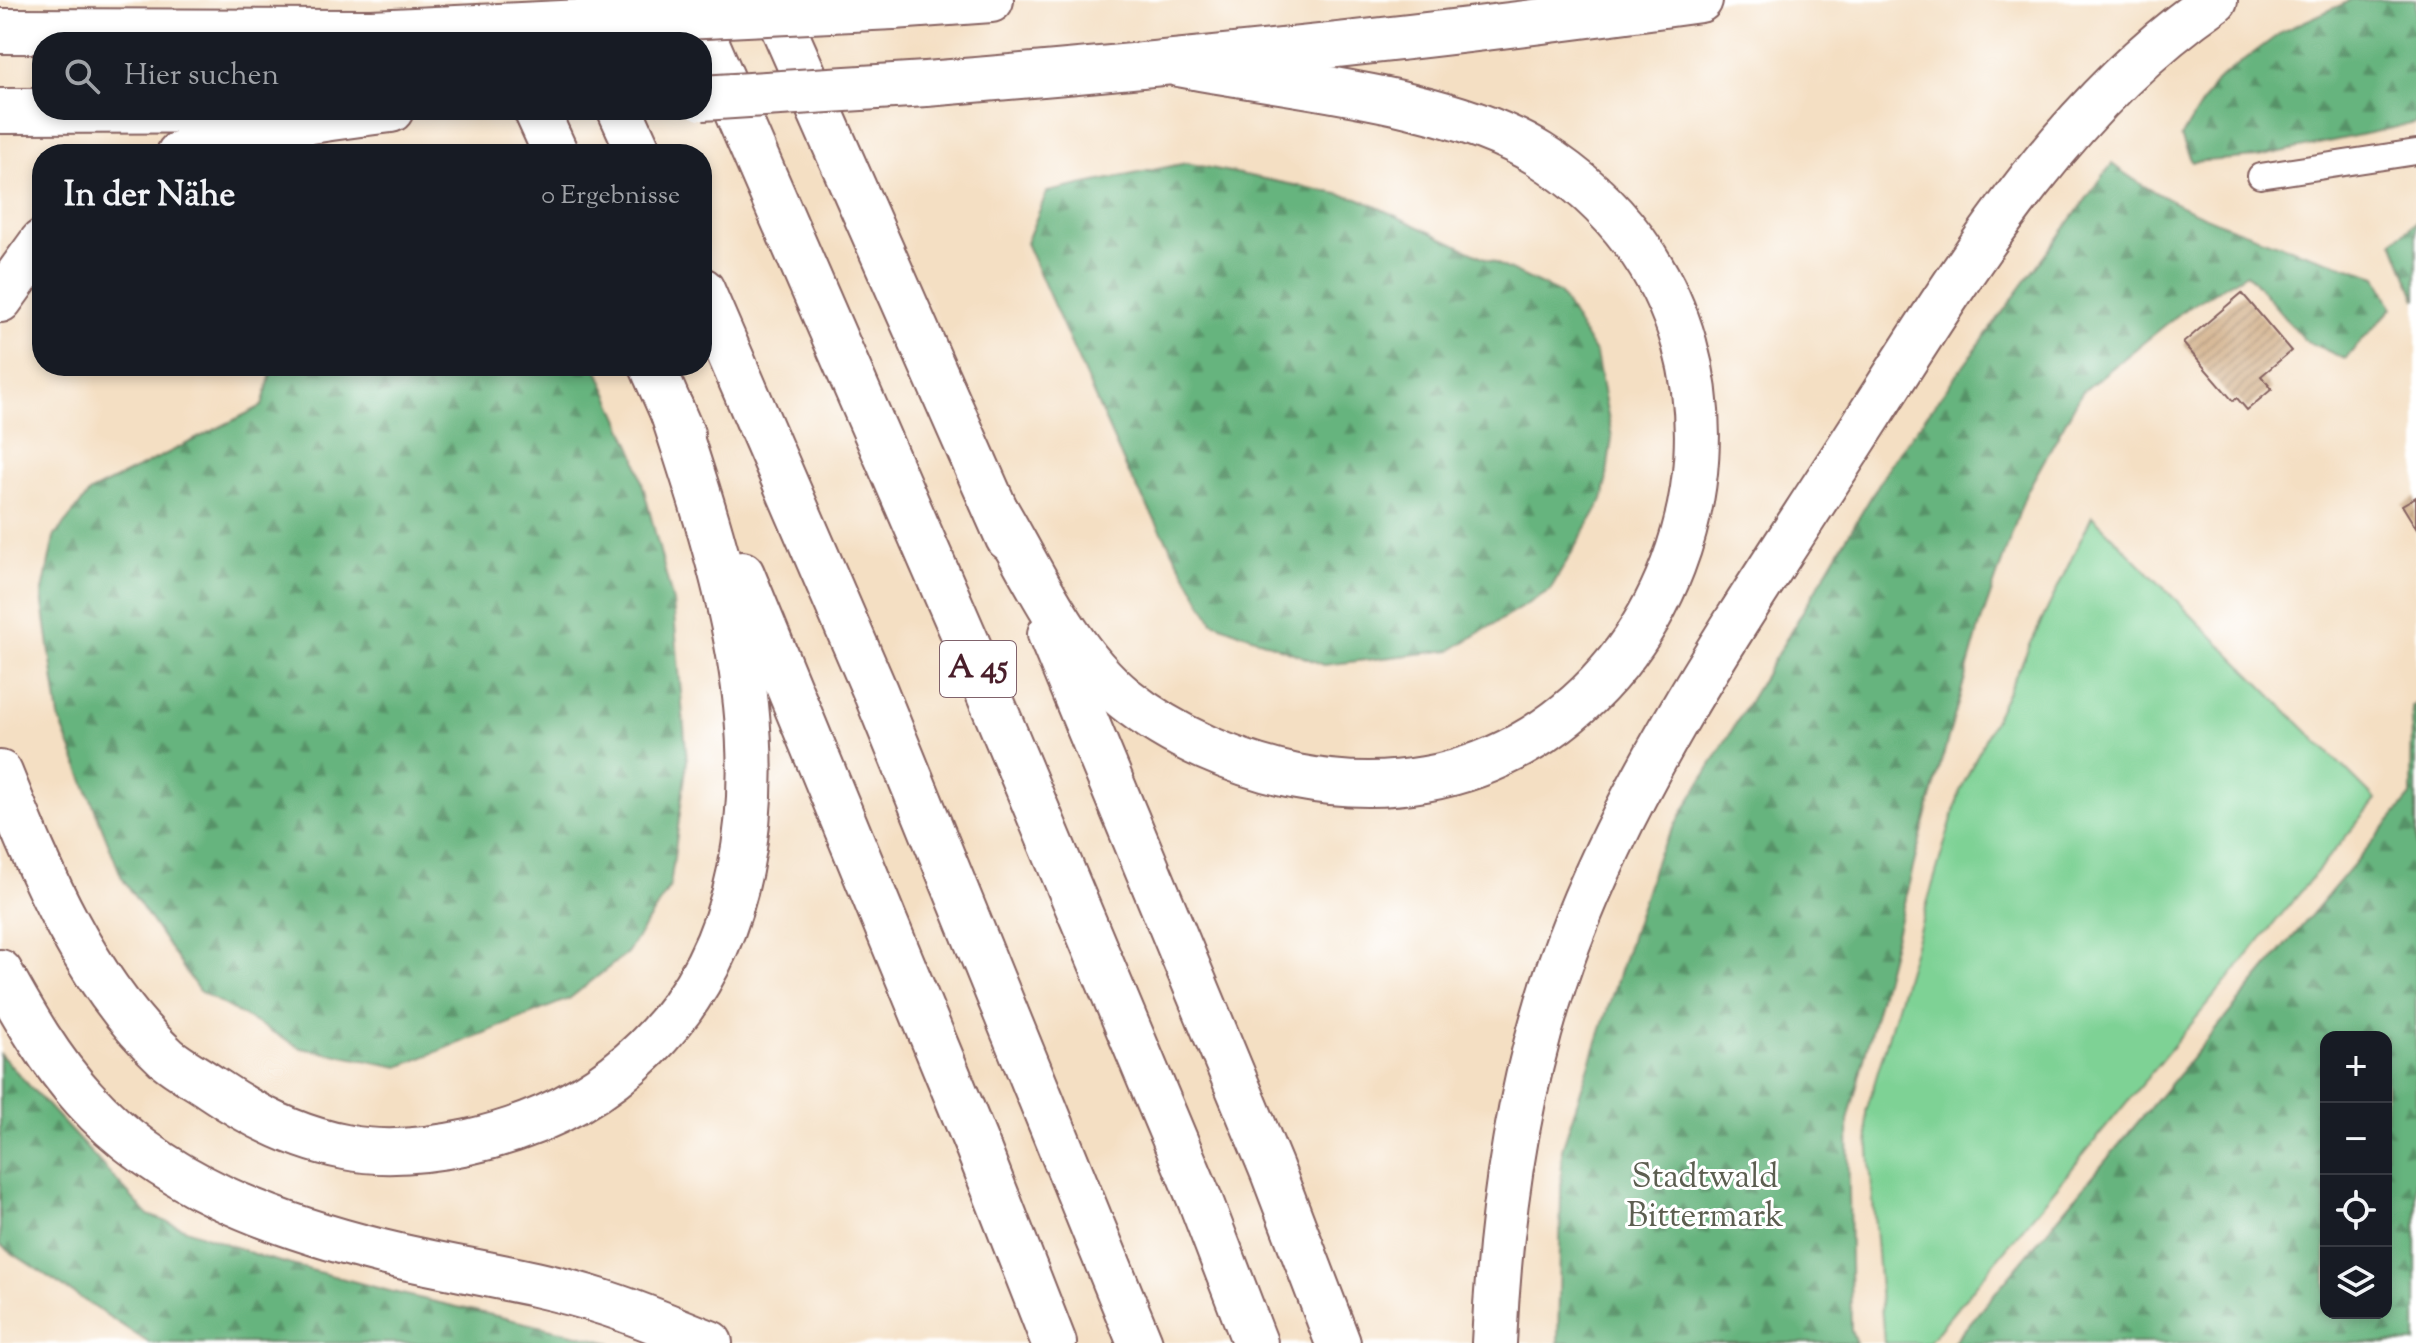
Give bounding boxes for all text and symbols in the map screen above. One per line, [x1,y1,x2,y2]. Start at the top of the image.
search box [32,32,712,120]
icon: search [60,54,104,98]
text: Hier suchen [124,55,279,98]
text: In der Nähe [64,172,235,221]
text: 0 Ergebnisse [541,178,680,215]
road number: A 45 [940,641,1016,697]
map controls [2320,1031,2392,1319]
button: + [2320,1031,2392,1103]
button: − [2320,1103,2392,1175]
park label: Stadtwald Bittermark [1626,1154,1784,1242]
button: locate [2320,1175,2392,1247]
button: layers [2320,1247,2392,1319]

